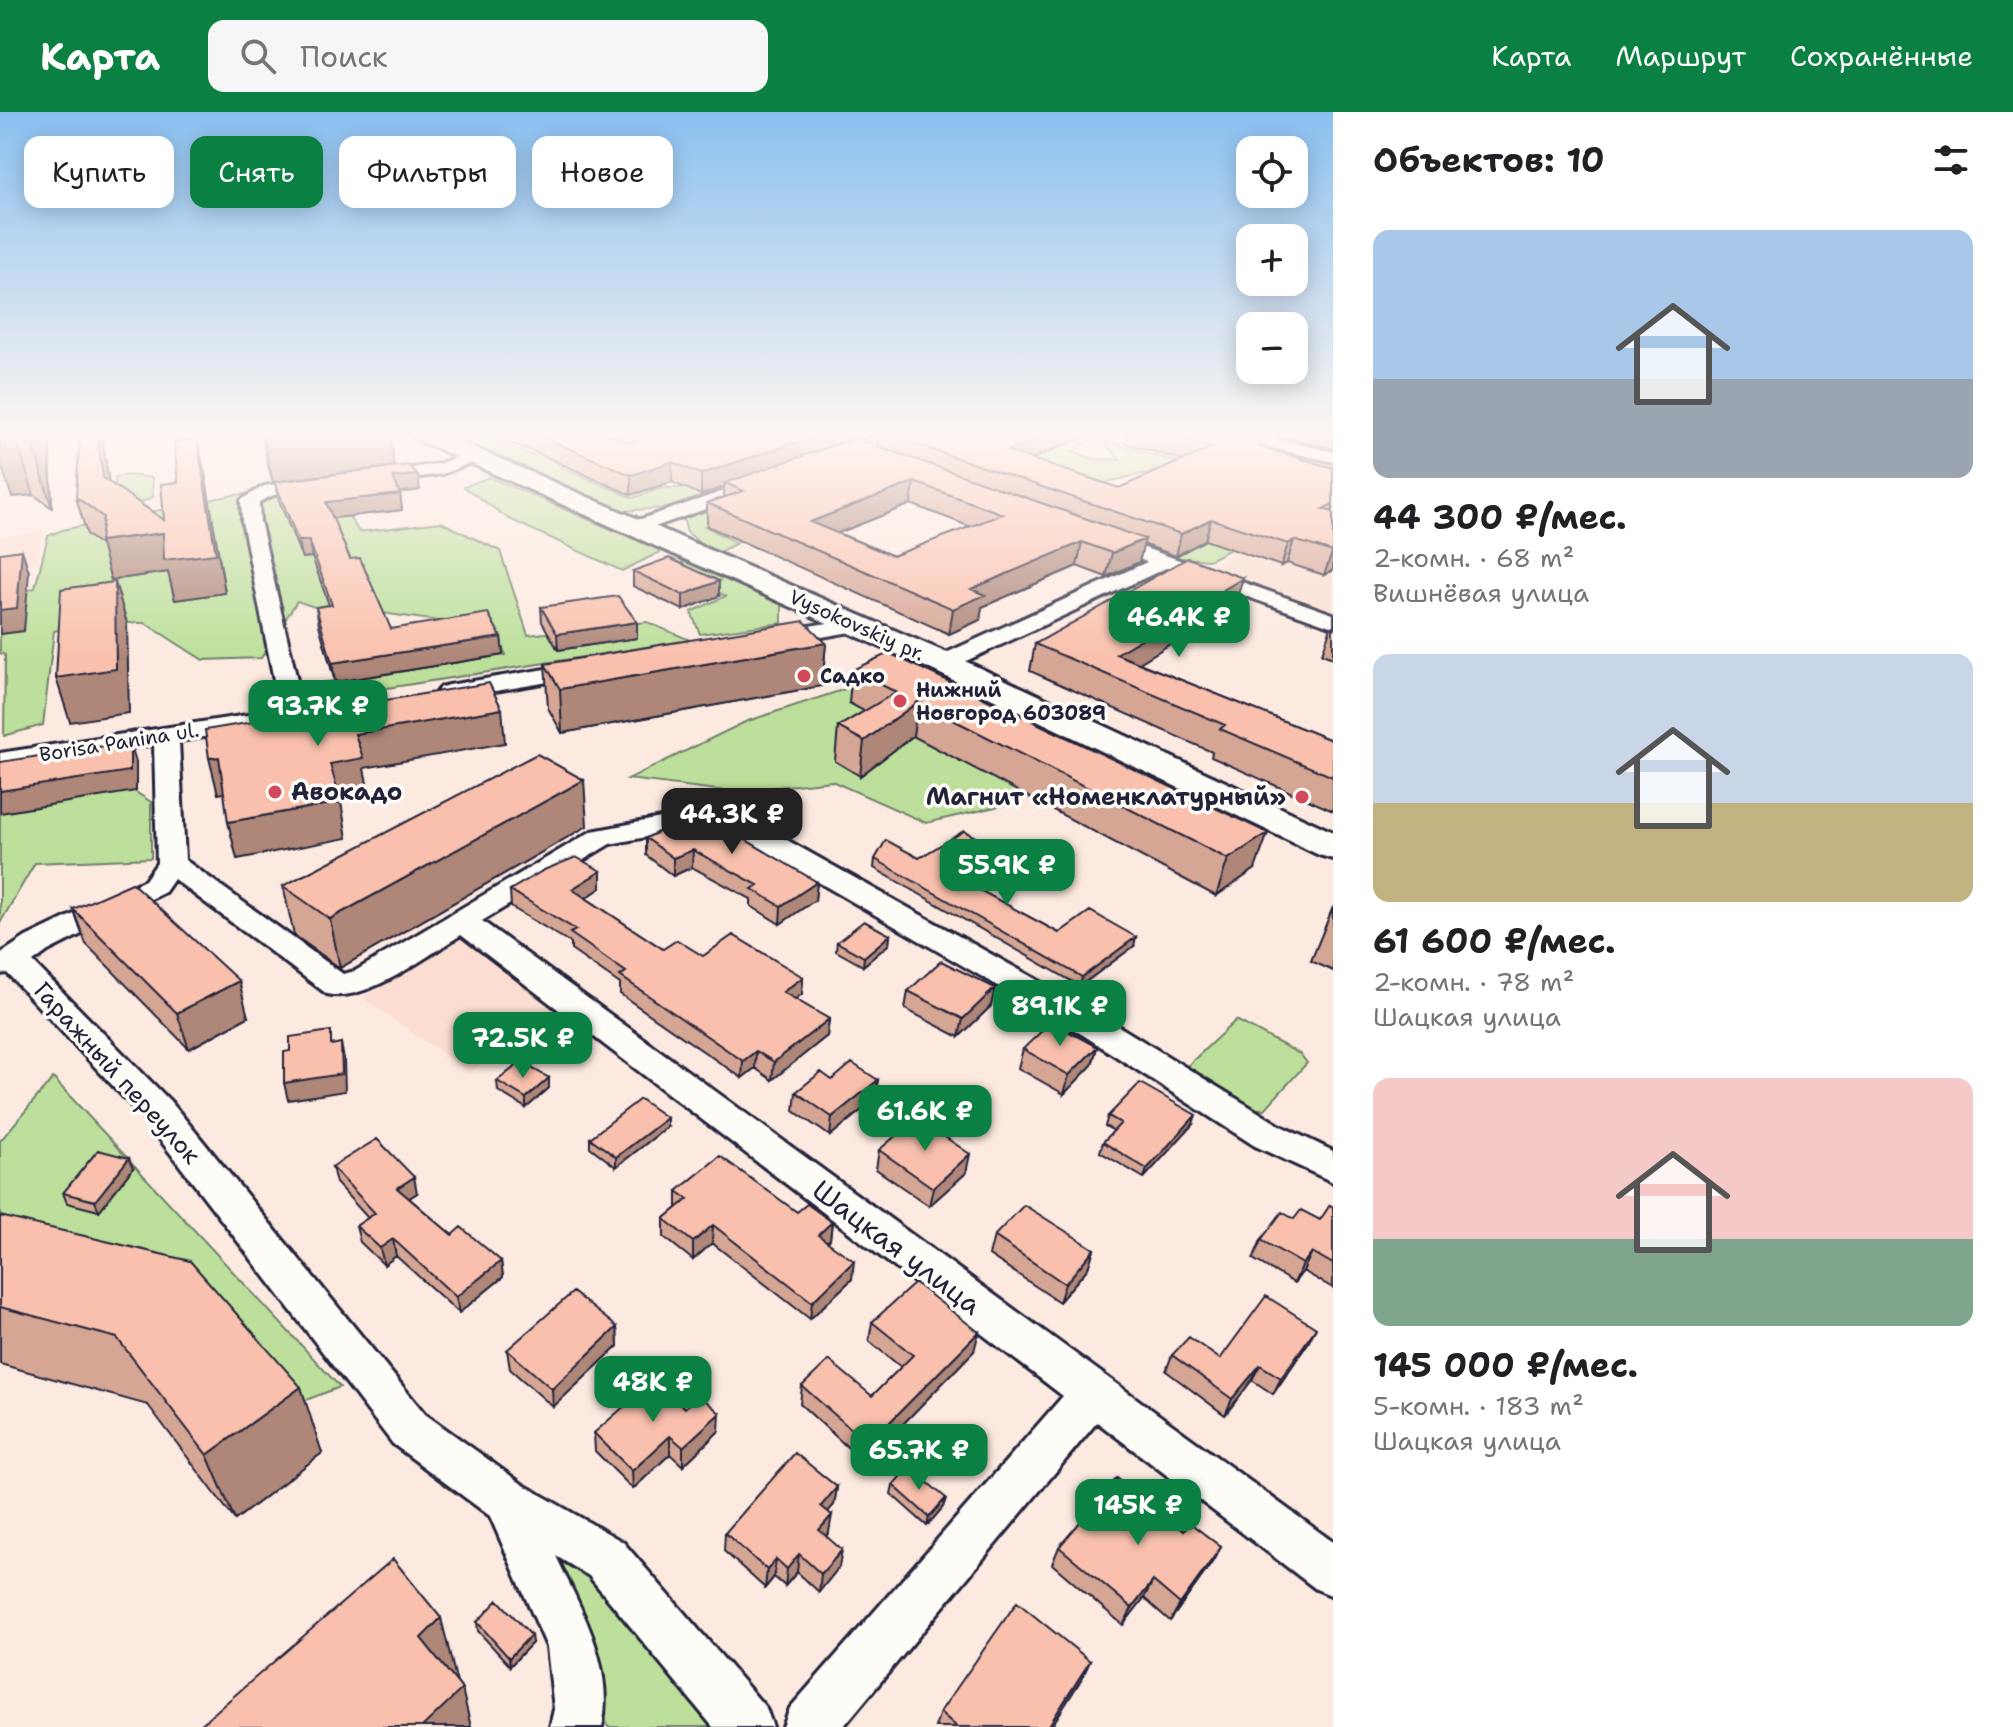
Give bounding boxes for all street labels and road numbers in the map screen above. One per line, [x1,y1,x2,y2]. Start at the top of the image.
street label: Vysokovskiy pr. [785,583,929,667]
street label: Borisa Panina ul. [37,717,201,767]
street label: Гаражный переулок [27,975,208,1171]
street label: Шацкая улица [805,1171,989,1323]

